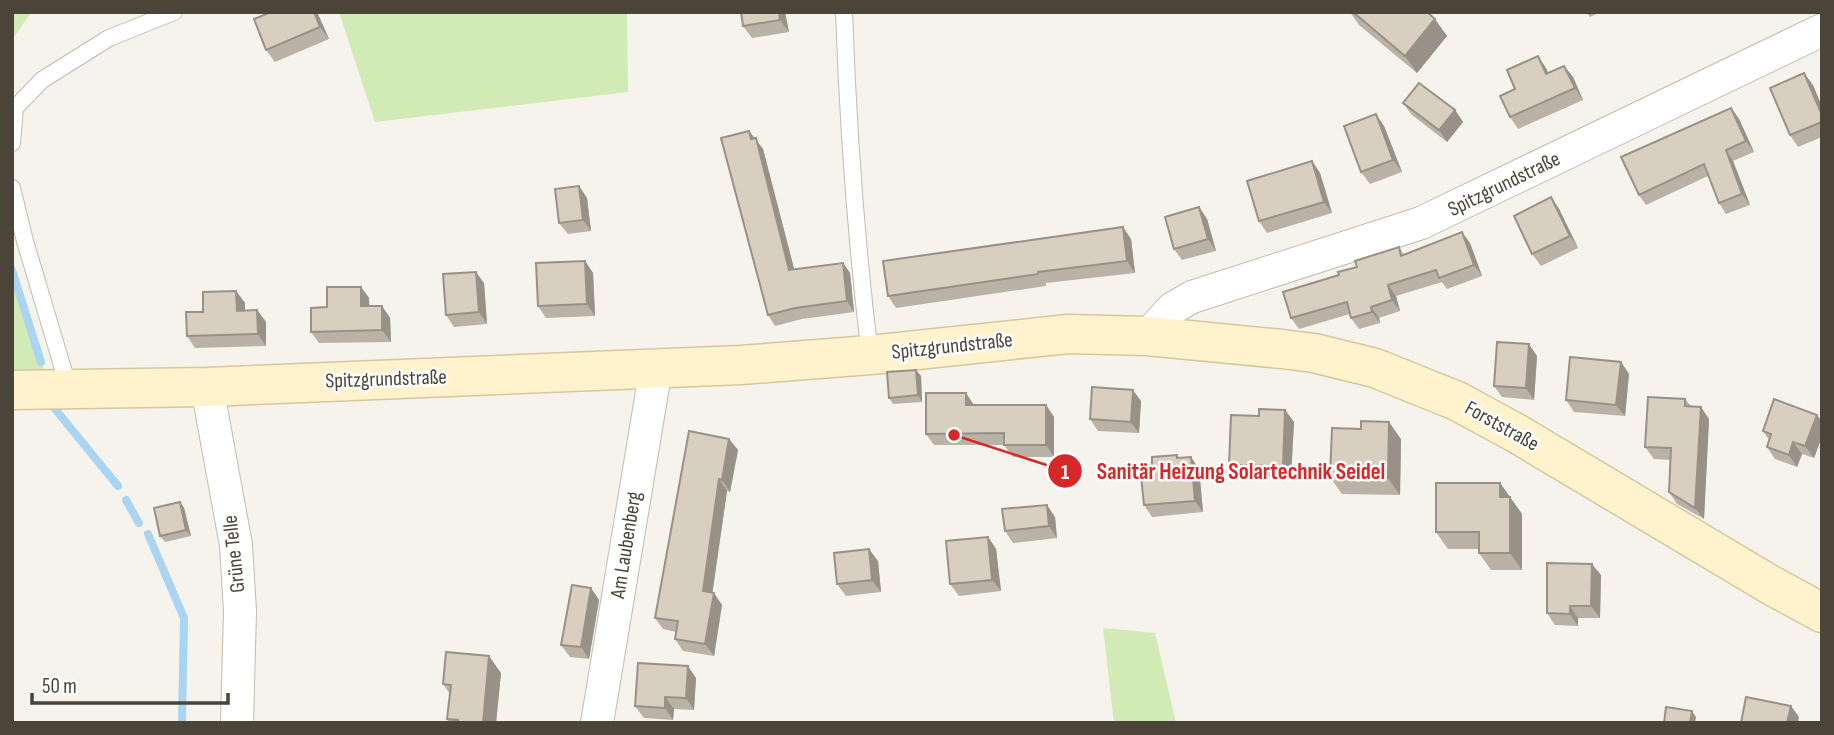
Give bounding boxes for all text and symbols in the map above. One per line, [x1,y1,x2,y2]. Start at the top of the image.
street label: Spitzgrundstraße [1444,146,1564,222]
street label: Spitzgrundstraße [890,327,1014,365]
street label: Spitzgrundstraße [325,364,447,394]
street label: Forststraße [1461,395,1543,457]
callout: Sanitär Heizung Solartechnik Seidel [1048,449,1399,493]
text: Sanitär Heizung Solartechnik Seidel [1097,458,1385,486]
text: 1 [1061,460,1069,485]
street label: Am Laubenberg [605,490,647,601]
street label: Grüne Telle [217,514,251,594]
scale bar [32,662,228,706]
text: 50 m [42,674,77,699]

